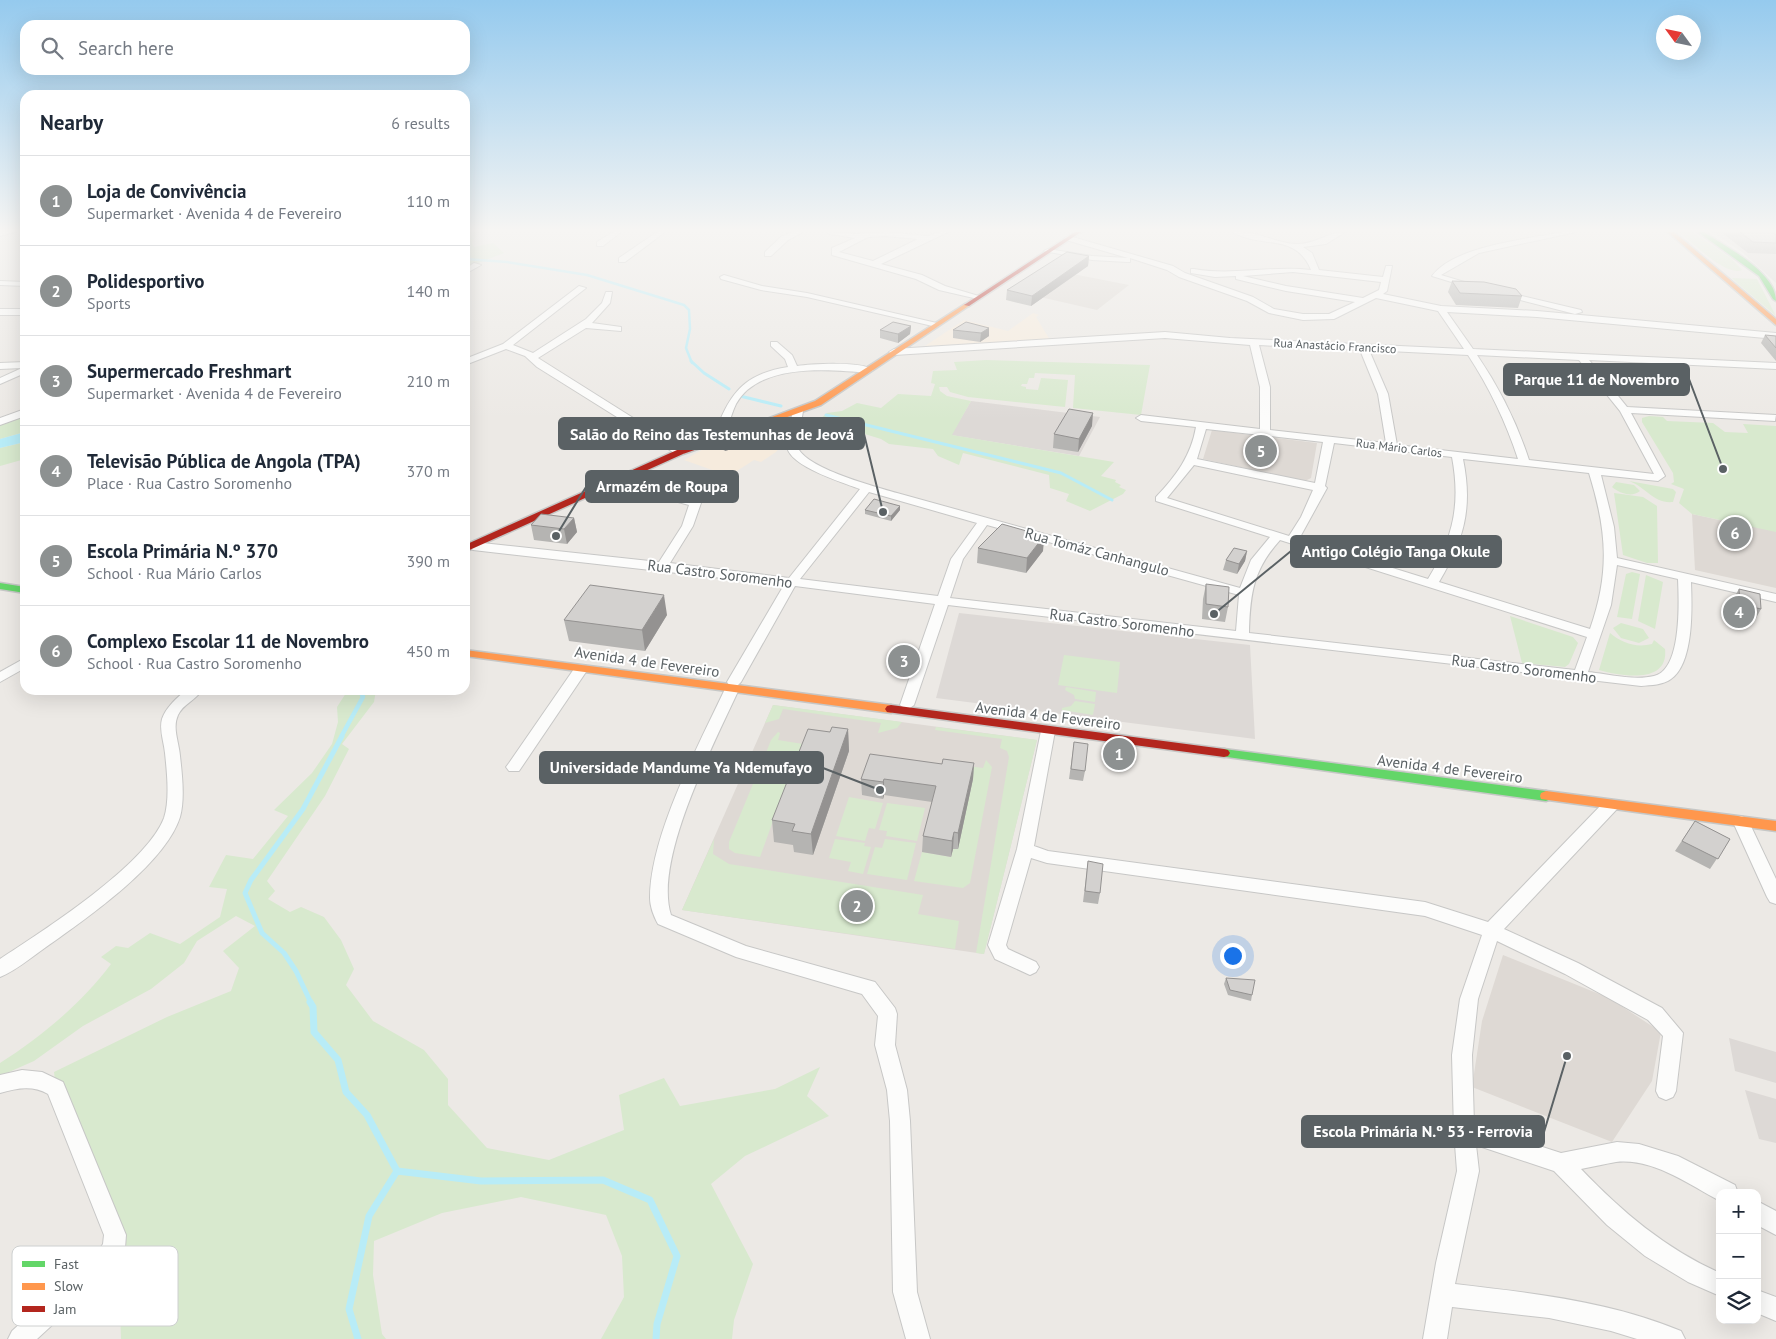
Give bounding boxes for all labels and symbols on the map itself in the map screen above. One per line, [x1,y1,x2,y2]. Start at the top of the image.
north arrow [1656,15,1701,60]
street label: Rua Anastácio Francisco [1273,335,1397,356]
callout: Parque 11 de Novembro [1504,364,1689,395]
text: Parque 11 de Novembro [1515,369,1680,389]
callout: Salão do Reino das Testemunhas de Jeová [559,418,864,449]
text: Salão do Reino das Testemunhas de Jeová [570,424,854,444]
pin: 5 [1245,432,1277,470]
street label: Rua Mário Carlos [1355,435,1443,460]
callout: Armazém de Roupa [586,471,738,502]
text: Armazém de Roupa [596,476,728,496]
pin: 6 [1719,514,1751,552]
street label: Rua Tomáz Canhangulo [1023,523,1171,580]
callout: Antigo Colégio Tanga Okule [1291,536,1501,567]
text: Antigo Colégio Tanga Okule [1302,541,1490,561]
street label: Rua Castro Soromenho [646,555,794,592]
pin: 4 [1723,593,1755,631]
street label: Rua Castro Soromenho [1048,604,1196,641]
street label: Avenida 4 de Fevereiro [573,642,721,681]
pin: 3 [888,642,920,680]
street label: Rua Castro Soromenho [1450,650,1598,687]
street label: Avenida 4 de Fevereiro [974,697,1122,734]
pin: 1 [1103,735,1135,773]
street label: Avenida 4 de Fevereiro [1376,750,1524,787]
callout: Universidade Mandume Ya Ndemufayo [540,752,823,783]
text: Universidade Mandume Ya Ndemufayo [550,757,813,777]
pin: 2 [841,887,873,925]
your location [1220,943,1246,969]
callout: Escola Primária N.º 53 - Ferrovia [1302,1116,1544,1147]
text: Escola Primária N.º 53 - Ferrovia [1313,1121,1533,1141]
legend [12,1246,178,1326]
text: Fast [54,1255,79,1273]
text: Slow [54,1277,84,1295]
text: Jam [53,1300,76,1318]

